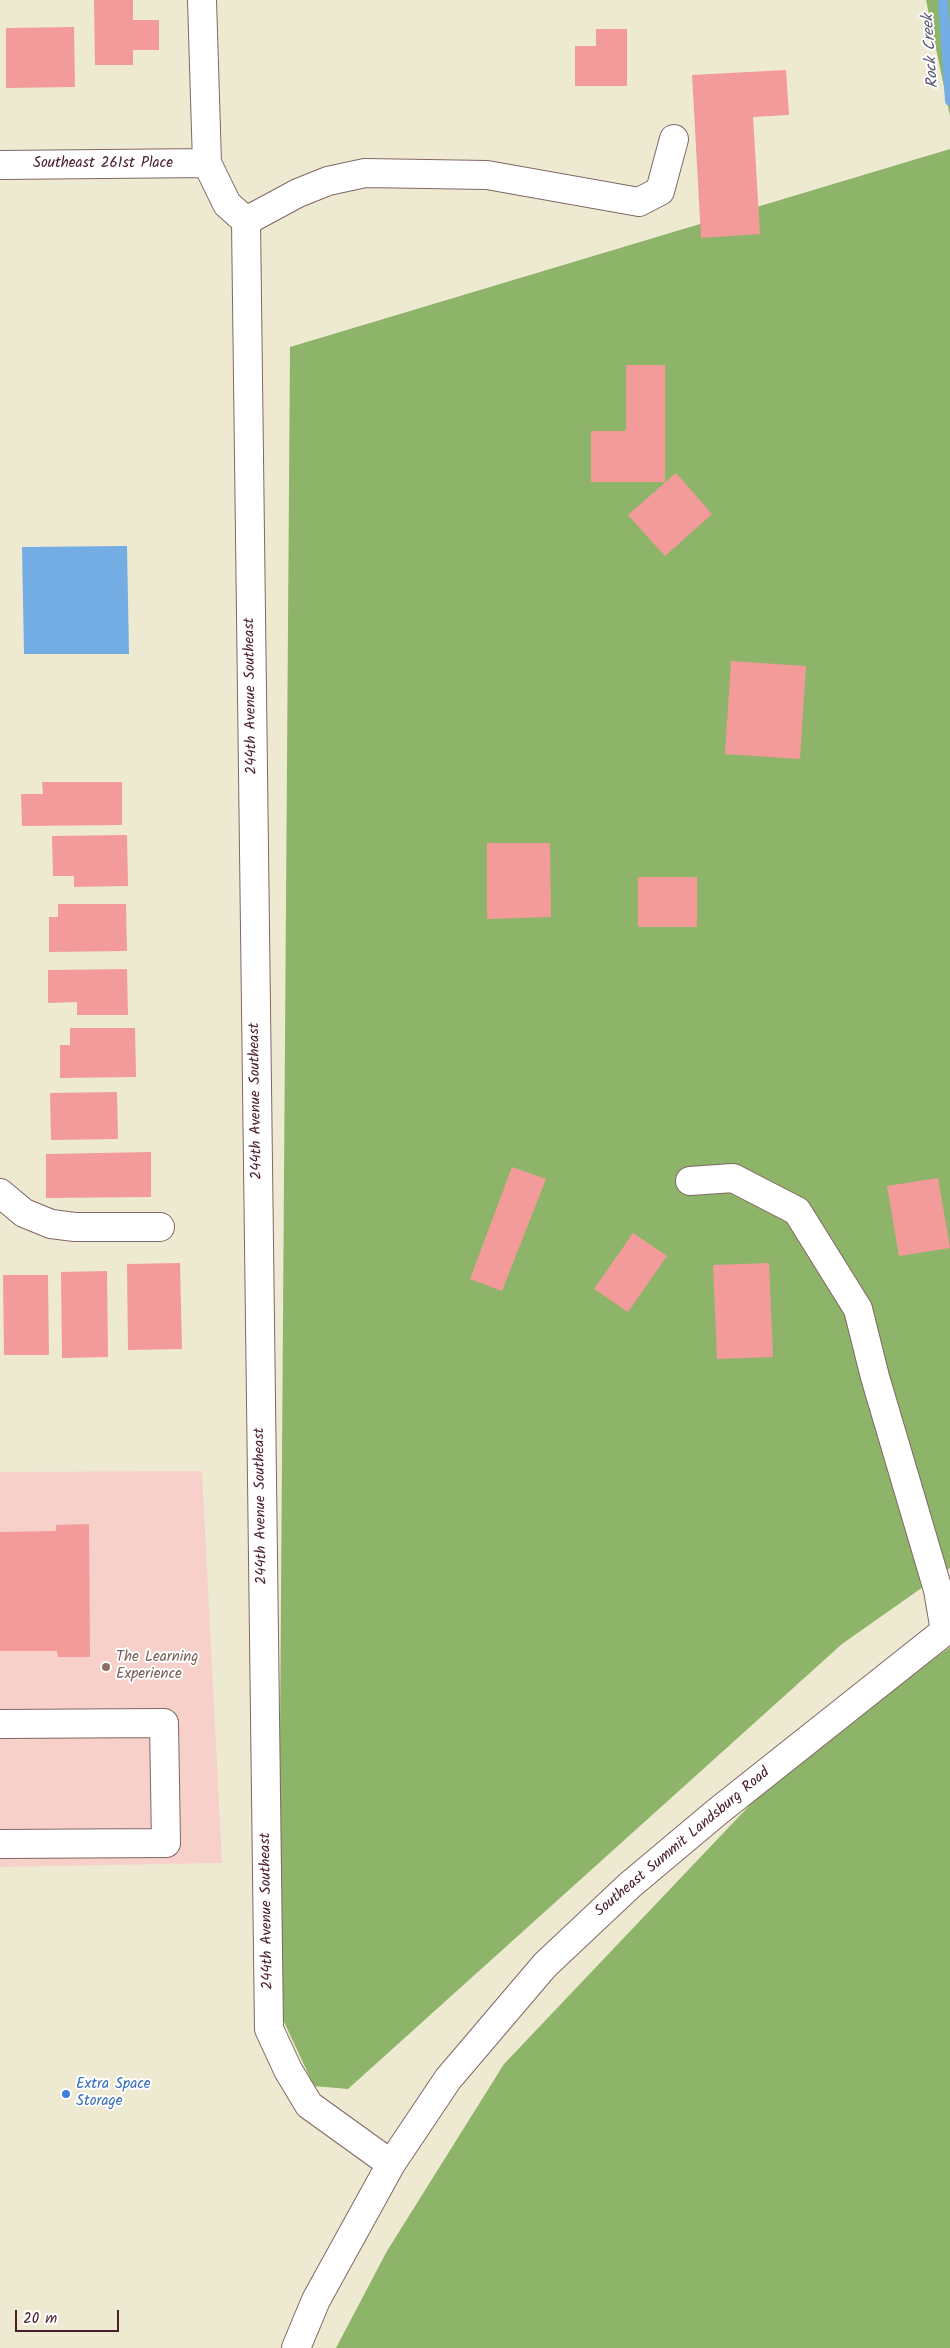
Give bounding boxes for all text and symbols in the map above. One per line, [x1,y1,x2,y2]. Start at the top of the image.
water label: Rock Creek [920,13,944,89]
street label: Southeast 261st Place [33,155,173,173]
street label: 244th Avenue Southeast [242,617,262,775]
street label: 244th Avenue Southeast [247,1022,267,1180]
street label: 244th Avenue Southeast [252,1427,272,1585]
place label: The Learning Experience [116,1649,198,1684]
marker: The Learning Experience [100,1661,112,1673]
street label: Southeast Summit Landsburg Road [592,1765,774,1921]
street label: 244th Avenue Southeast [258,1832,278,1990]
place label: Extra Space Storage [76,2076,151,2111]
marker: Extra Space Storage [60,2088,72,2100]
scale bar [18,2300,121,2332]
text: 20 m [23,2307,57,2331]

